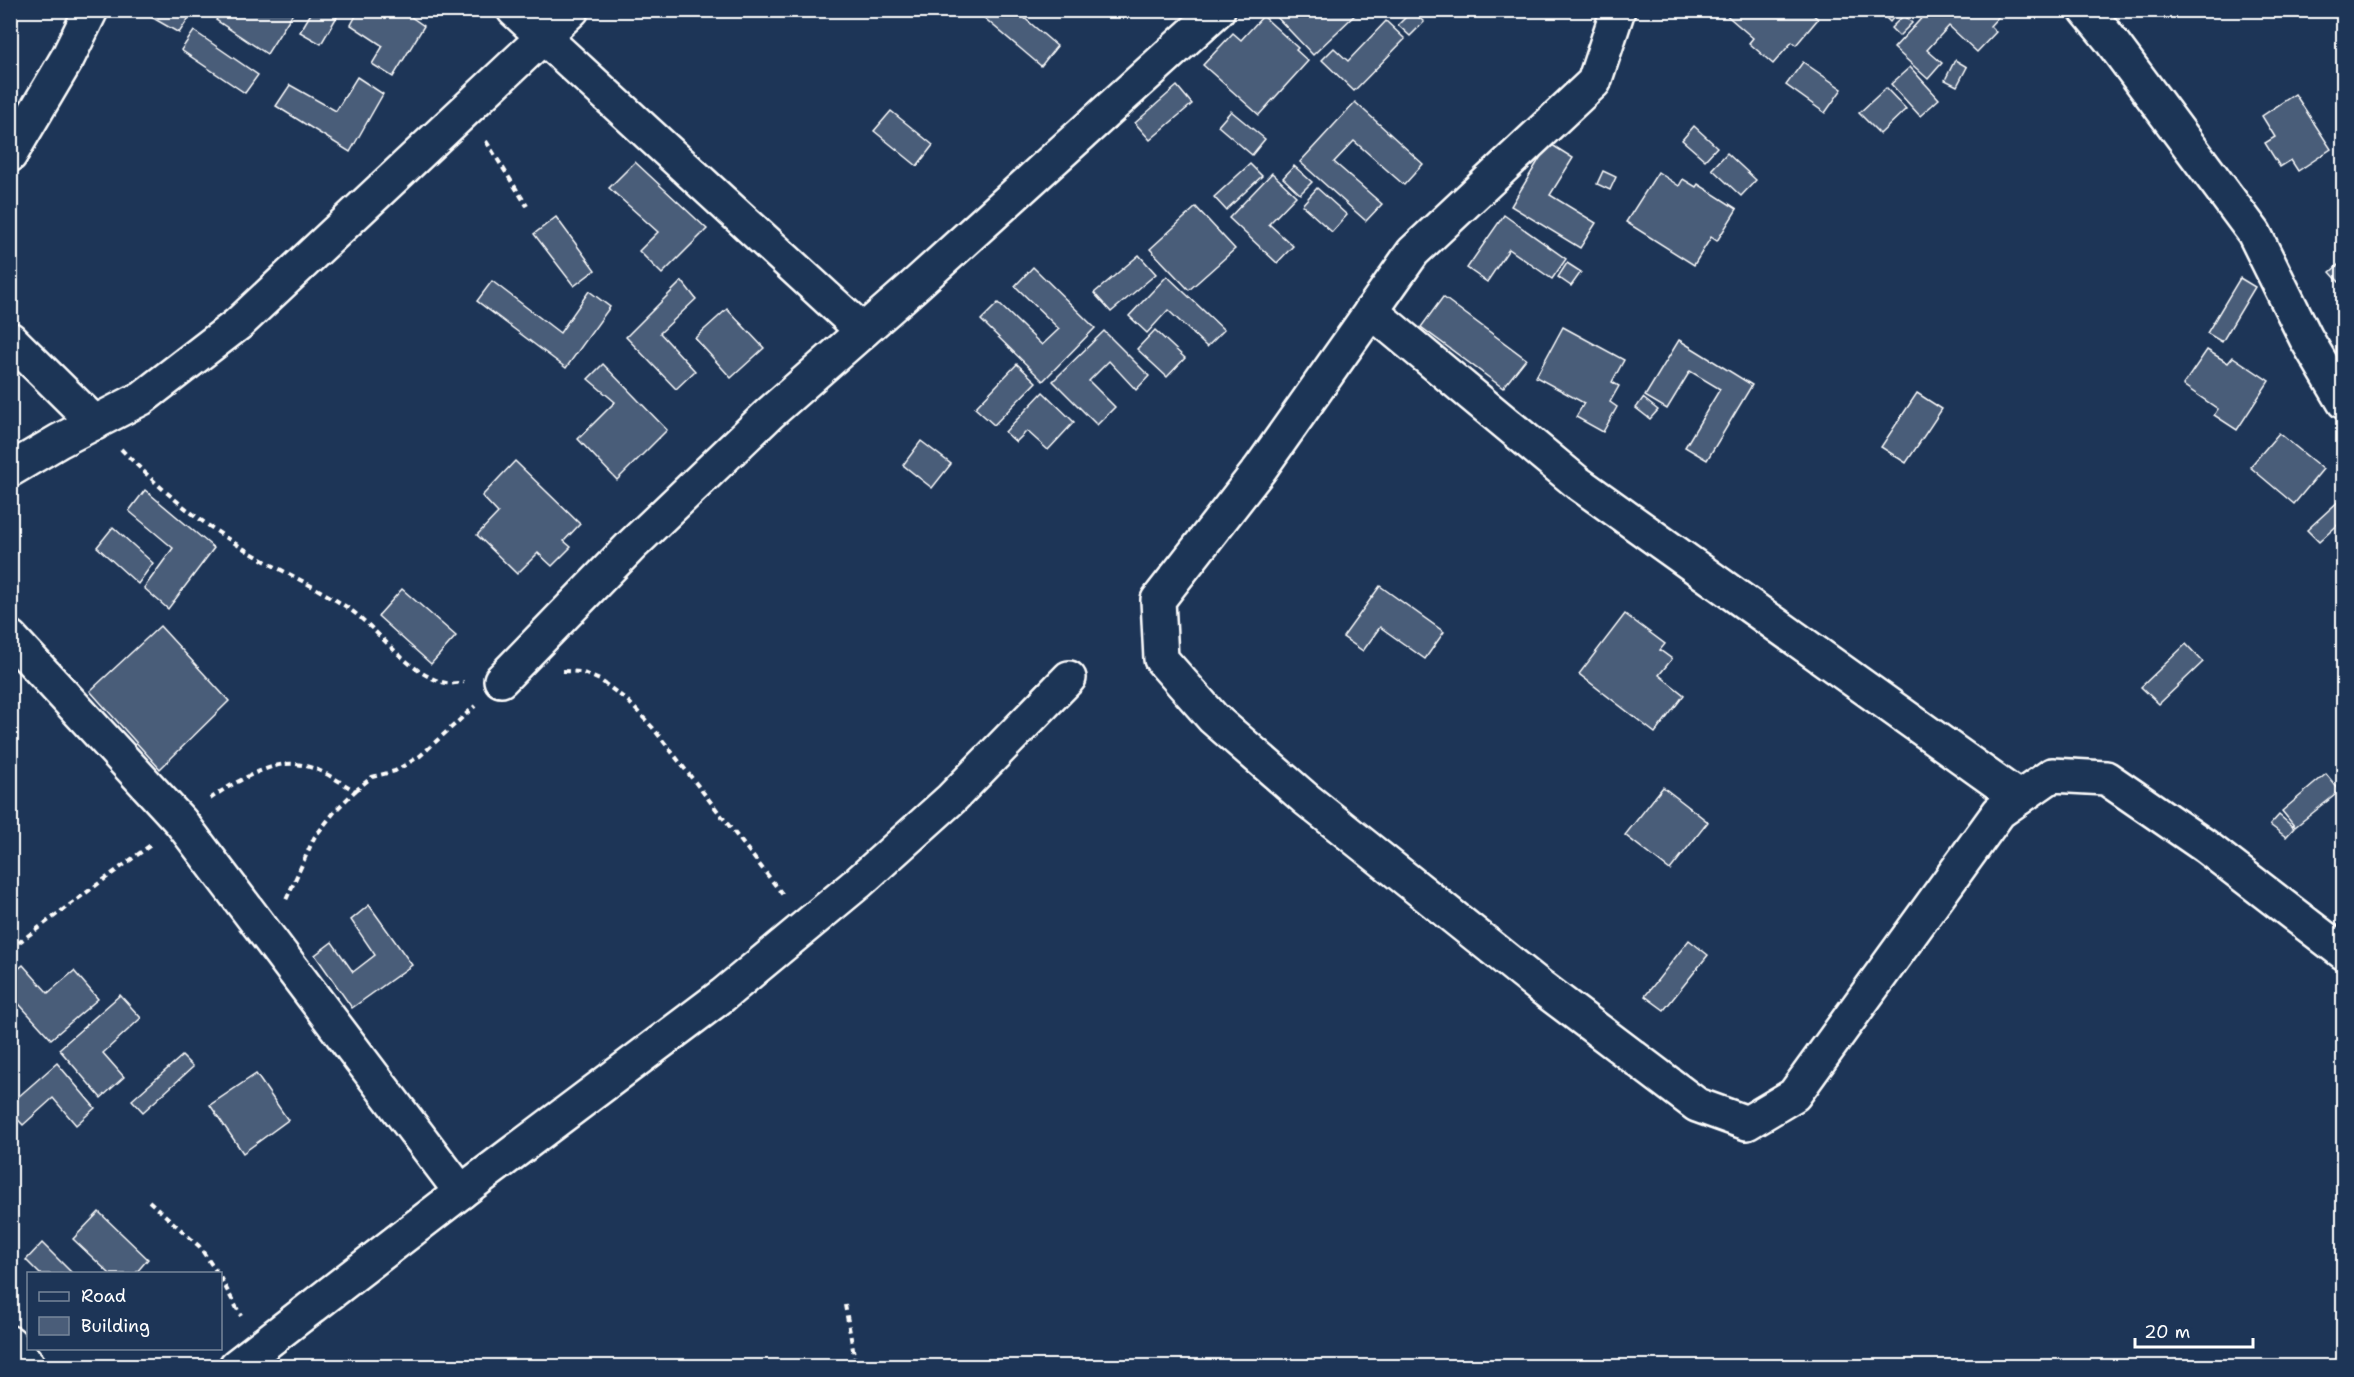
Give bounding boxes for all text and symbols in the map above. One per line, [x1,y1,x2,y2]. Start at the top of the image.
legend [27,1272,222,1350]
text: Road [81,1284,126,1308]
scale bar [2135,1311,2254,1349]
text: Building [81,1314,150,1338]
text: 20 m [2144,1320,2190,1344]

